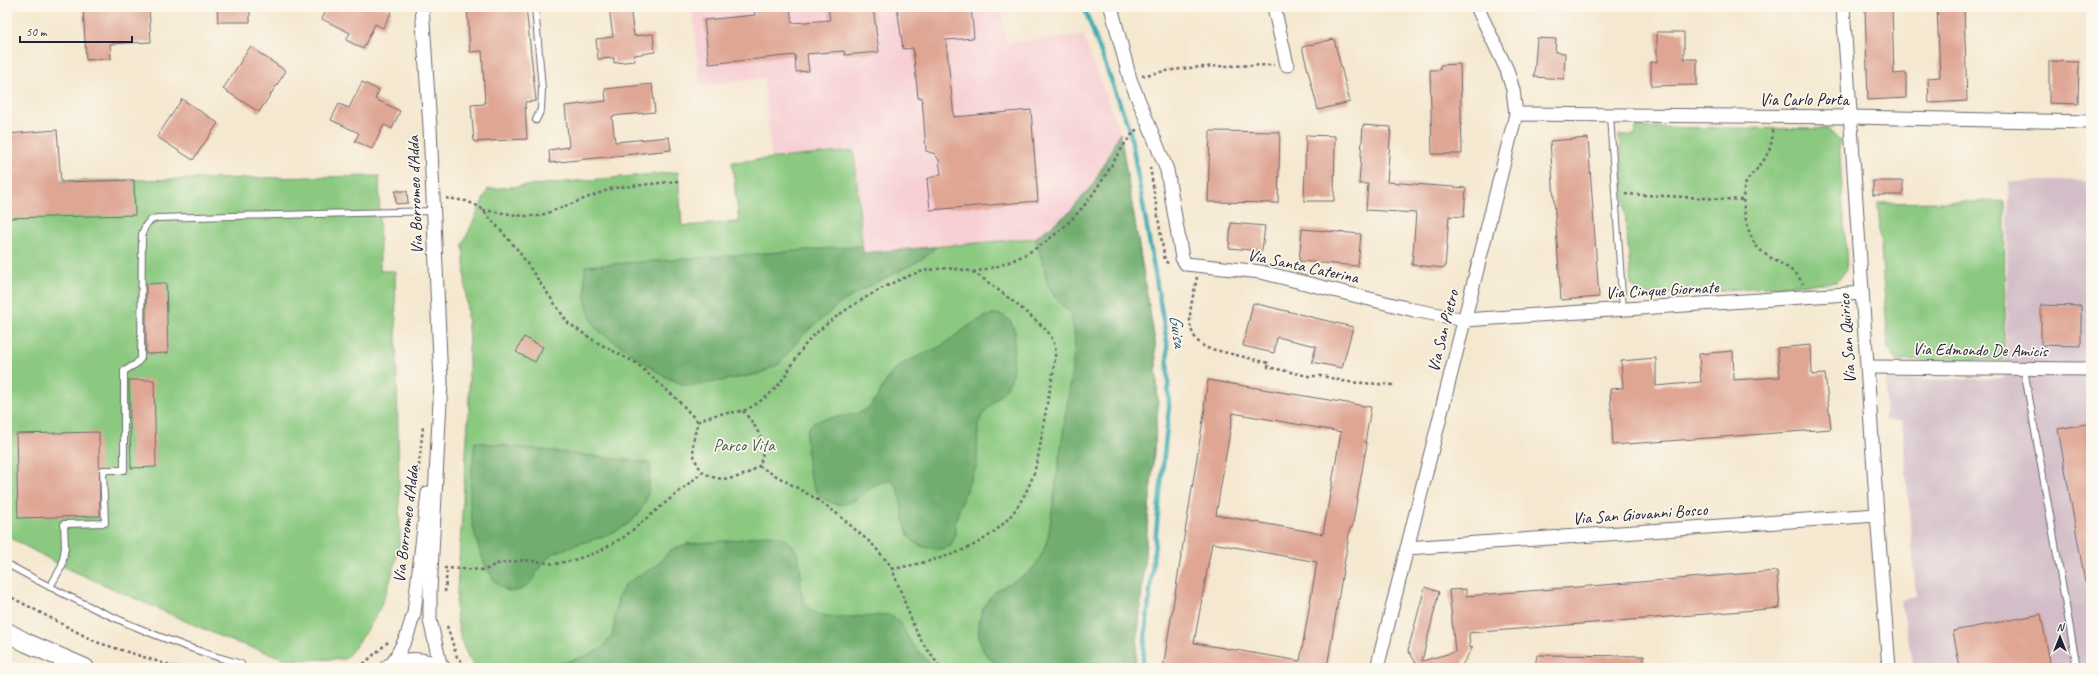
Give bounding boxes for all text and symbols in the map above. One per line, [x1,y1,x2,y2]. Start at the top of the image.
scale bar [20,18,132,44]
text: 50 m [26,24,48,40]
street label: Via Carlo Porta [1760,89,1850,110]
street label: Via Borromeo d'Adda [402,134,428,255]
street label: Via Santa Caterina [1246,244,1361,288]
street label: Via Cinque Giornate [1605,276,1720,303]
street label: Via San Pietro [1423,287,1464,374]
street label: Via San Quirico [1833,293,1861,384]
water label: Guisa [1165,313,1192,351]
street label: Via Edmondo De Amicis [1913,338,2050,362]
park label: Parco Vita [713,435,776,456]
street label: Via Borromeo d'Adda [388,462,424,584]
street label: Via San Giovanni Bosco [1572,499,1709,529]
north arrow [2040,617,2080,657]
text: N [2057,620,2066,634]

